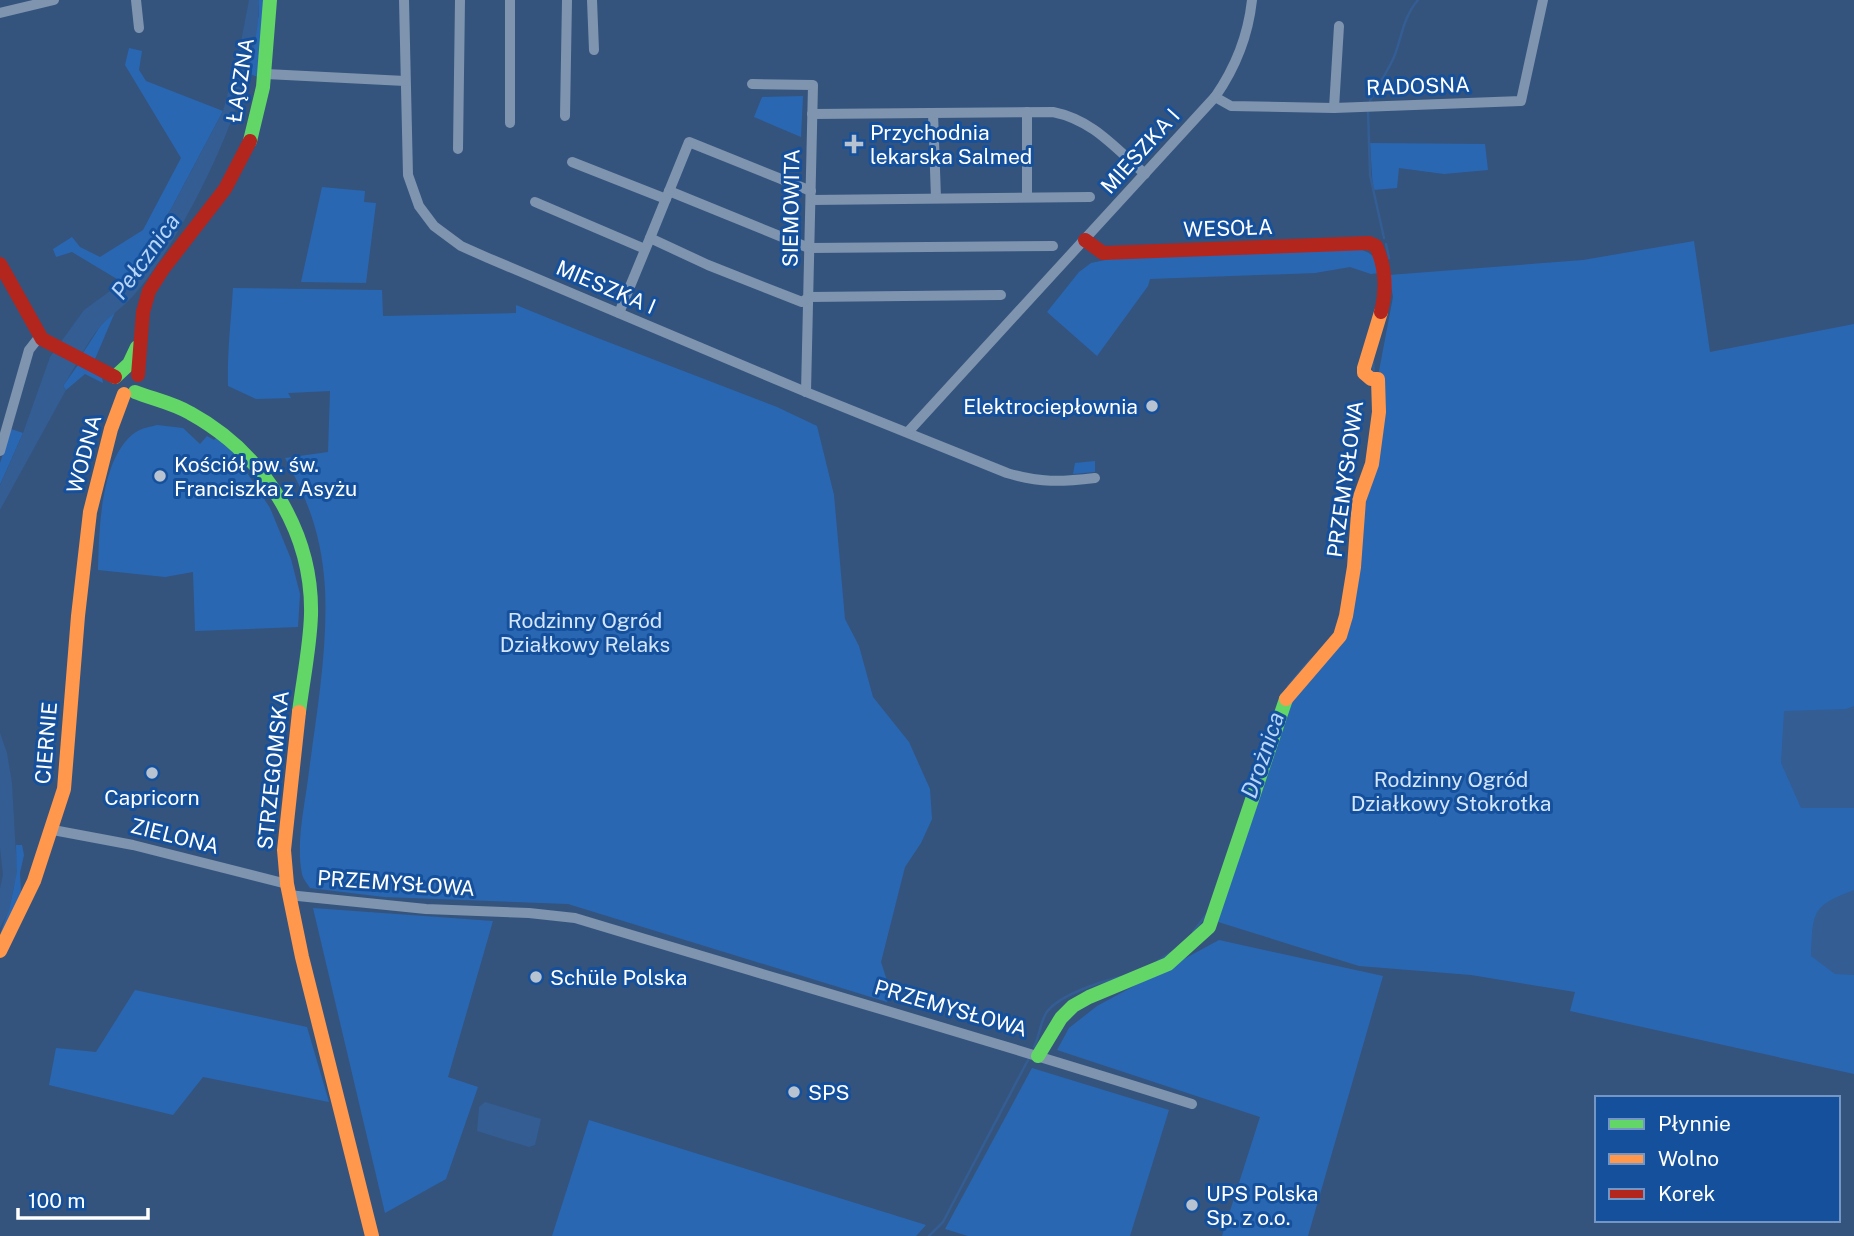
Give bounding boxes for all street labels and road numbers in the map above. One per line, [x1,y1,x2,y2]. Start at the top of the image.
street label: ŁĄCZNA [221,36,259,124]
street label: RADOSNA [1366,72,1470,100]
street label: MIESZKA I [1095,103,1185,199]
street label: SIEMOWITA [777,149,805,267]
street label: WESOŁA [1183,214,1273,242]
street label: MIESZKA I [553,255,659,319]
street label: PRZEMYSŁOWA [1322,399,1368,559]
street label: WODNA [62,412,107,496]
street label: STRZEGOMSKA [252,689,294,851]
street label: CIERNIE [30,701,62,785]
street label: ZIELONA [128,813,222,859]
street label: PRZEMYSŁOWA [316,865,476,901]
street label: PRZEMYSŁOWA [872,974,1030,1042]

